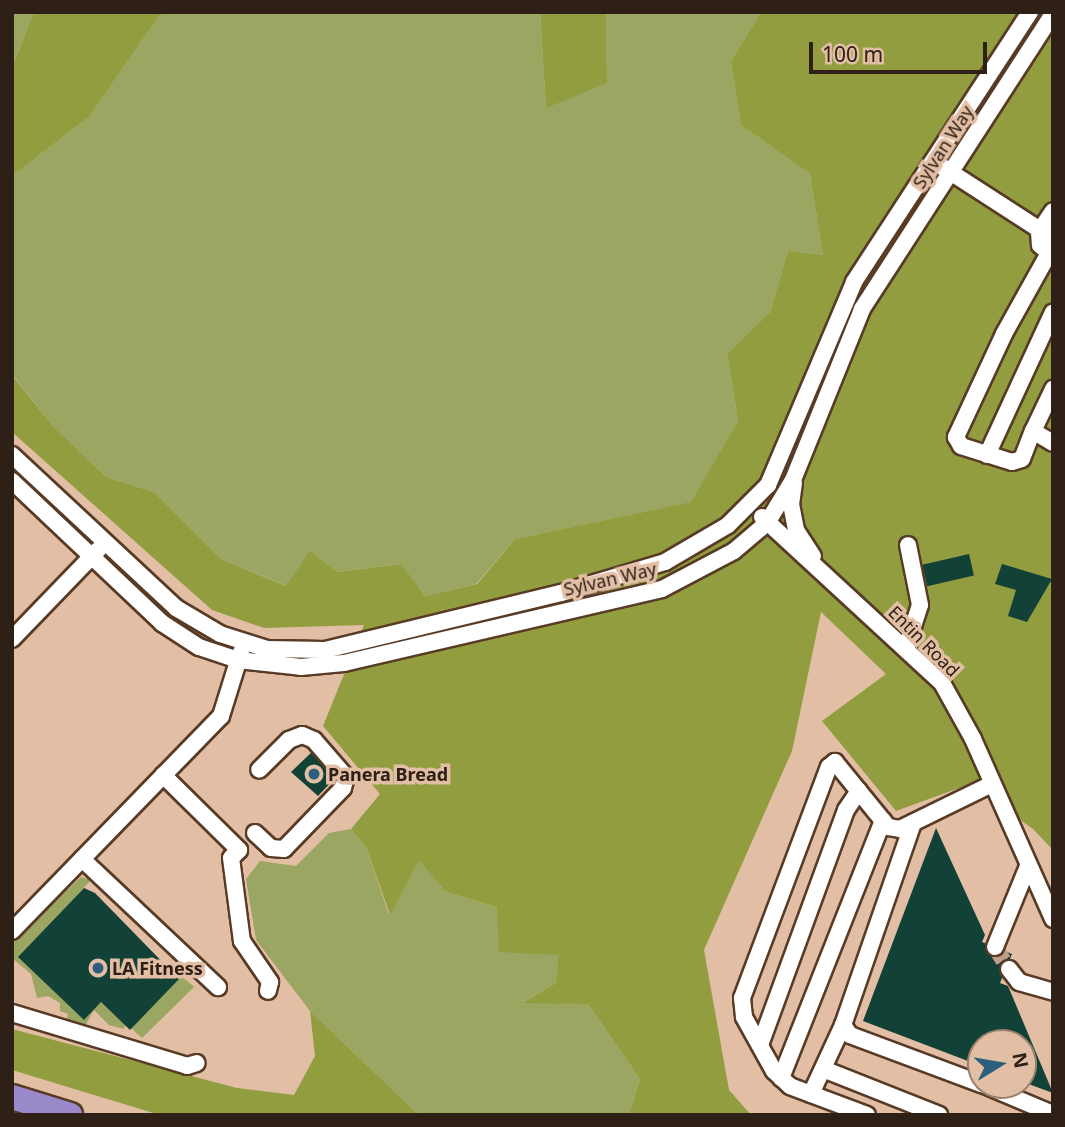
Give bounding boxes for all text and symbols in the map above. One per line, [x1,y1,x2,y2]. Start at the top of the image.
scale bar [813,28,992,72]
text: 100 m [822,40,883,68]
street label: Sylvan Way [908,102,978,192]
street label: Sylvan Way [562,558,658,600]
street label: Entin Road [884,601,964,681]
place label: Panera Bread [328,763,448,785]
marker: Panera Bread [306,766,322,782]
place label: LA Fitness [112,957,203,979]
marker: LA Fitness [90,960,106,976]
north arrow [967,1029,1037,1099]
text: N [1006,1050,1035,1070]

